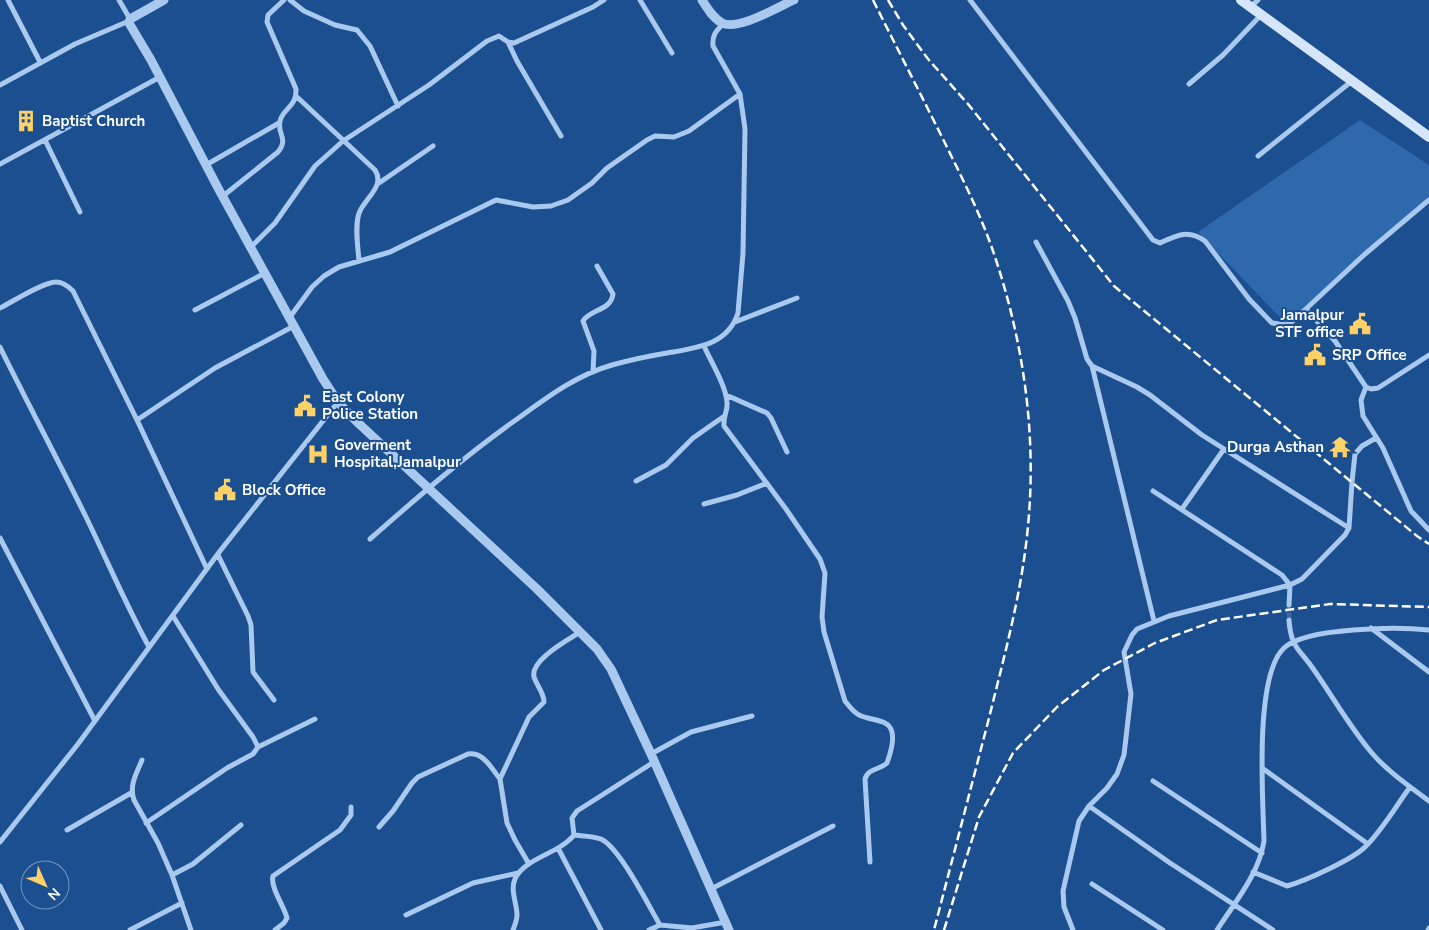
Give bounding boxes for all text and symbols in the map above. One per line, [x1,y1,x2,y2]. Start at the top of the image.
building icon: Baptist Church [13,108,39,134]
place label: Baptist Church [42,111,145,131]
place label: Jamalpur STF office [1275,305,1344,342]
public building icon: Jamalpur STF office [1347,311,1373,337]
public building icon: SRP Office [1302,342,1328,368]
place label: SRP Office [1332,345,1407,365]
place label: East Colony Police Station [322,387,418,424]
public building icon: East Colony Police Station [292,393,318,419]
temple icon: Durga Asthan [1327,434,1353,460]
place label: Goverment Hospital,Jamalpur [334,435,461,472]
place label: Durga Asthan [1227,437,1324,457]
hospital icon: Goverment Hospital,Jamalpur [305,441,331,467]
public building icon: Block Office [212,477,238,503]
place label: Block Office [242,480,326,500]
north arrow [20,860,70,910]
text: N [43,883,64,904]

